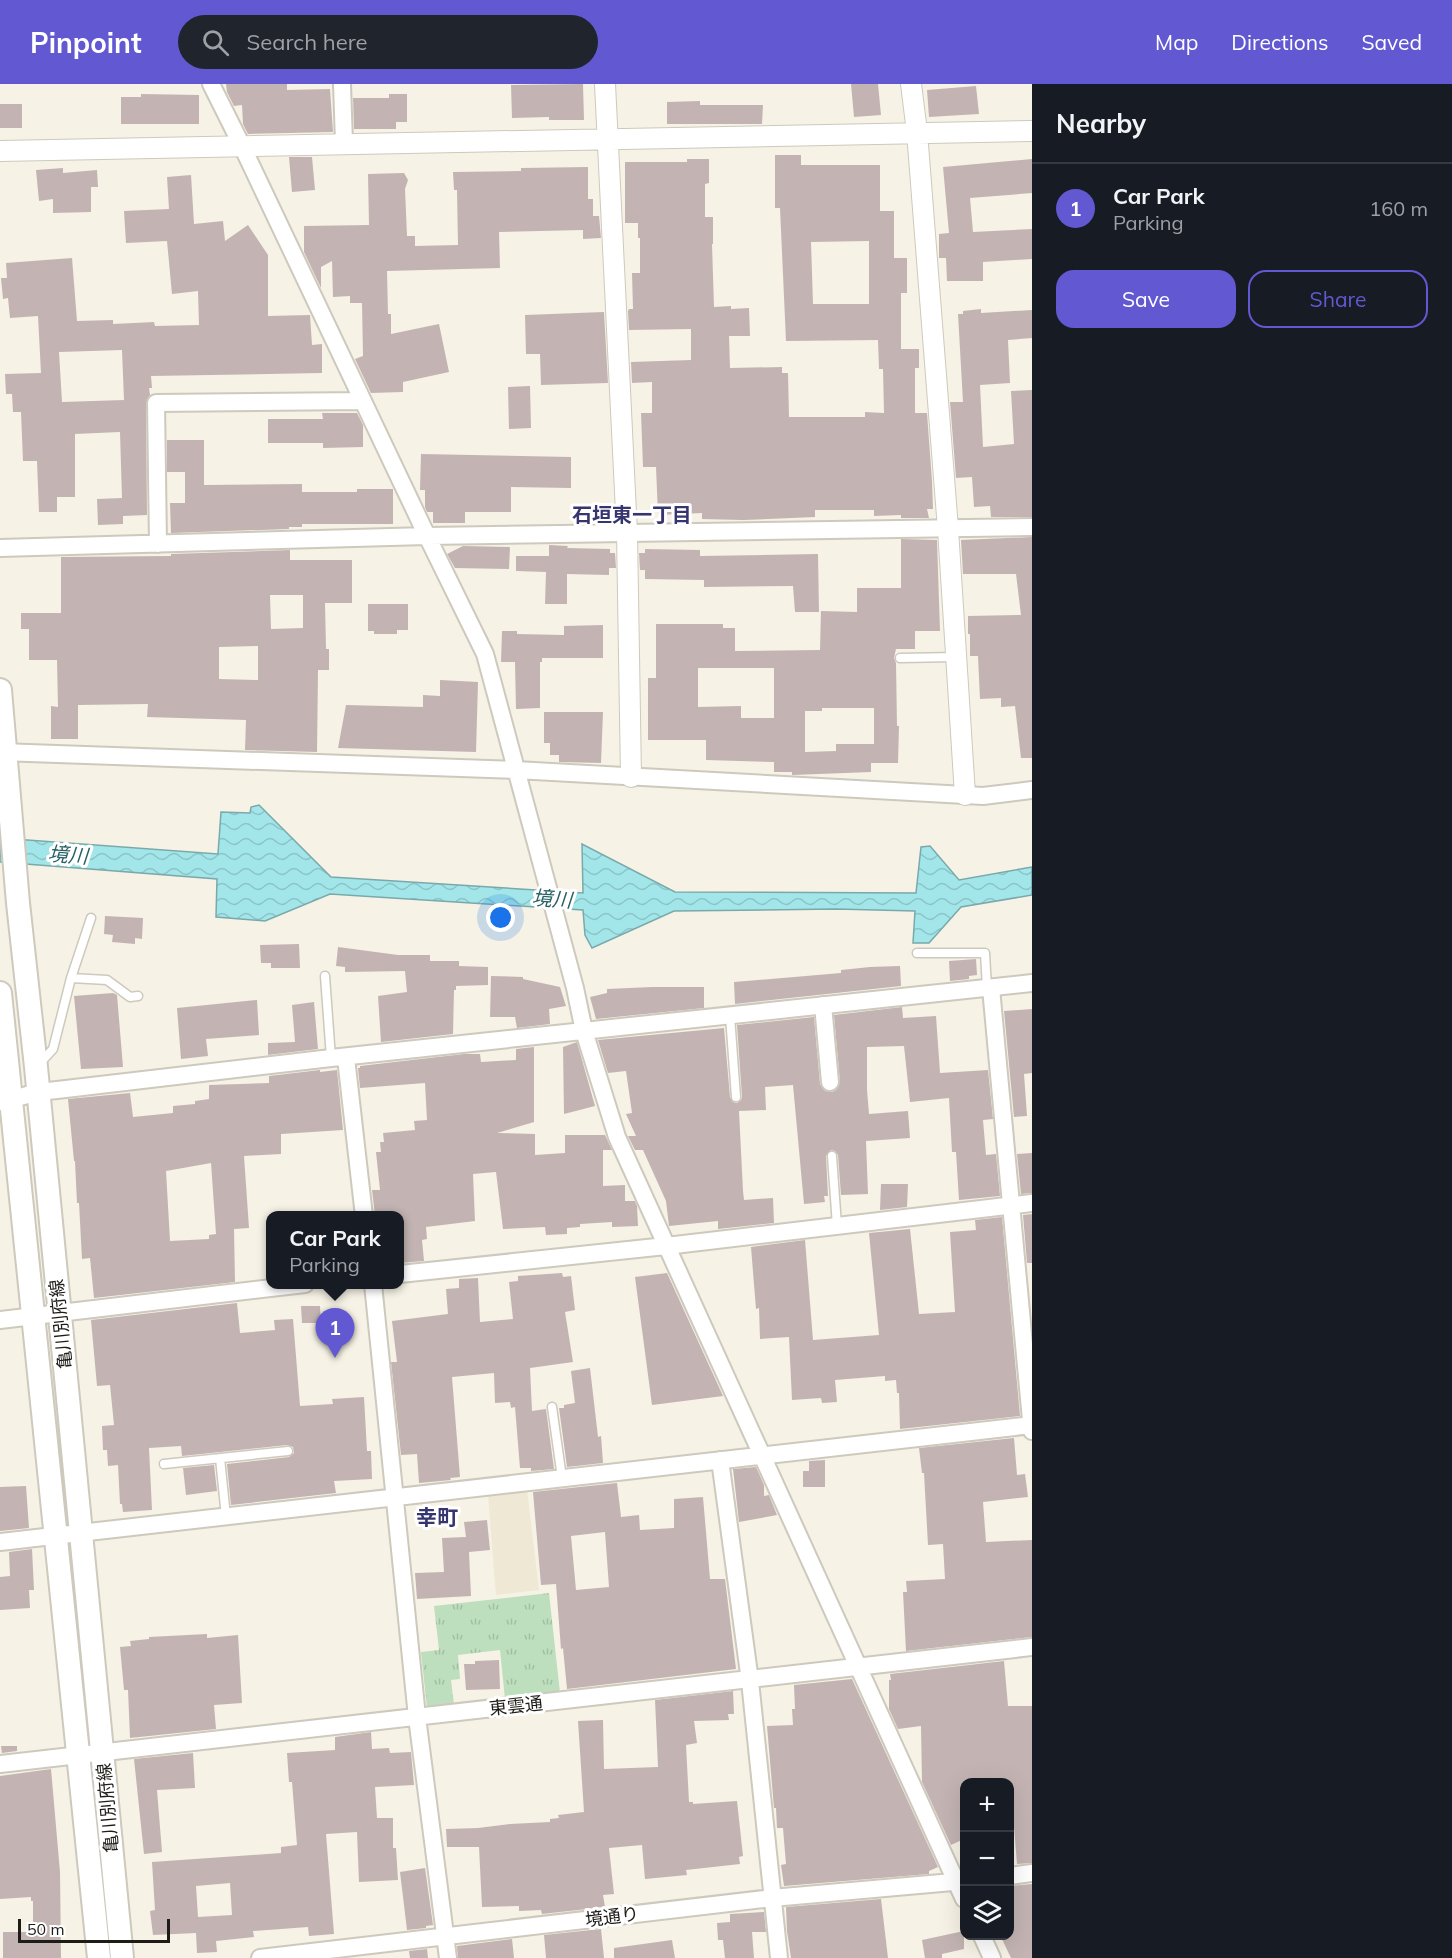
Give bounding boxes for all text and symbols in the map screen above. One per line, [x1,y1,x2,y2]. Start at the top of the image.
search box [178,15,598,69]
text: Pinpoint [30,25,142,60]
icon: search [199,26,232,59]
text: Search here [247,28,368,56]
text: Map [1155,29,1198,55]
text: Directions [1231,29,1328,55]
text: Saved [1361,29,1422,55]
text: Nearby [1056,107,1146,140]
text: Car Park [1113,182,1205,210]
text: 1 [1070,196,1082,221]
text: 160 m [1369,196,1428,221]
text: Parking [1113,210,1184,235]
button: Save [1056,270,1236,328]
button: Share [1248,270,1428,328]
district label: 石垣東一丁目 [572,502,692,527]
water label: 境川 [47,841,91,869]
water label: 境川 [531,885,575,913]
your location [486,903,515,932]
popup [266,1211,404,1289]
text: Car Park [289,1224,381,1252]
text: Parking [289,1252,360,1277]
street label: 亀川別府線 [44,1278,77,1370]
pin: 1 [316,1308,354,1358]
district label: 幸町 [416,1504,458,1530]
street label: 東雲通 [488,1691,544,1720]
street label: 亀川別府線 [92,1762,123,1854]
map controls [960,1778,1014,1940]
button: + [960,1778,1014,1832]
button: − [960,1832,1014,1886]
button: layers [960,1886,1014,1940]
street label: 境通り [584,1902,640,1931]
scale bar [18,1916,170,1944]
text: 50 m [27,1919,64,1939]

